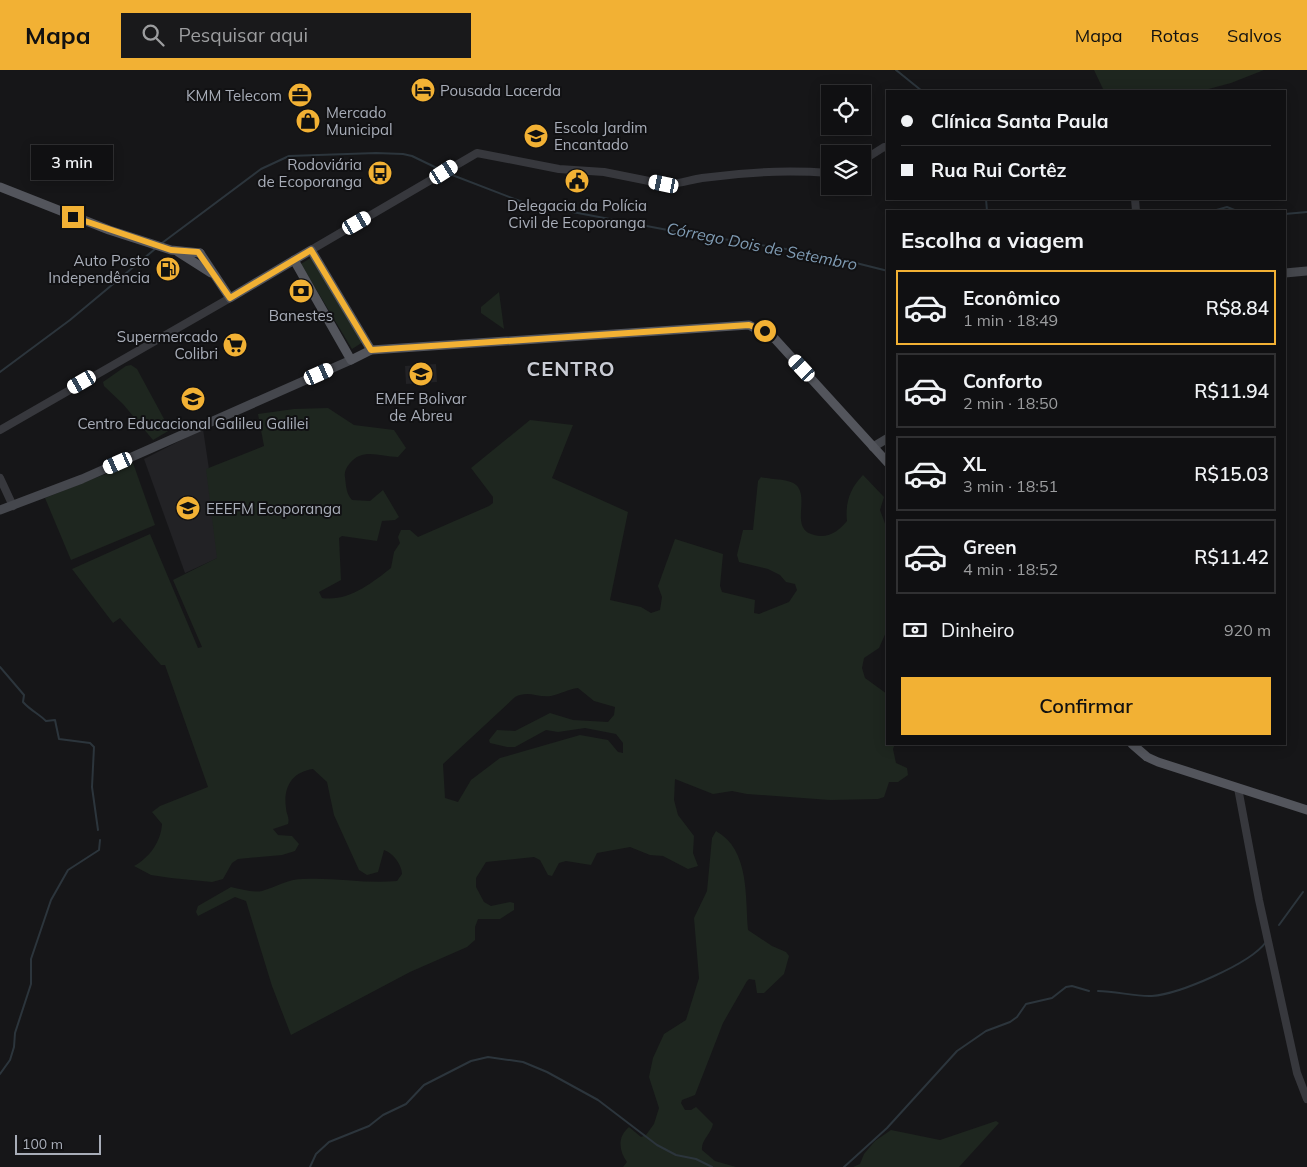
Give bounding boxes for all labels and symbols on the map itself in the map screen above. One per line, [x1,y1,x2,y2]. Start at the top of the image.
hotel icon: Pousada Lacerda [410,77,436,103]
place label: Pousada Lacerda [440,81,561,100]
office icon: KMM Telecom [287,82,313,108]
place label: KMM Telecom [186,86,282,105]
place label: Mercado Municipal [326,103,392,139]
shop icon: Mercado Municipal [295,108,321,134]
place label: Escola Jardim Encantado [554,118,648,154]
school or university icon: Escola Jardim Encantado [523,123,549,149]
callout: 3 min [32,144,114,180]
place label: Rodoviária de Ecoporanga [258,155,362,191]
car [427,158,460,186]
bus stop icon: Rodoviária de Ecoporanga [367,160,393,186]
public building icon: Delegacia da Polícia Civil de Ecoporanga [564,168,590,194]
car [647,174,680,194]
place label: Delegacia da Polícia Civil de Ecoporanga [507,196,647,232]
route end [62,206,84,228]
car [340,209,373,237]
water label: Córrego Dois de Setembro [665,218,859,274]
place label: Auto Posto Independência [48,251,150,287]
fuel station icon: Auto Posto Independência [155,256,181,282]
bank icon: Banestes [288,278,314,304]
place label: Banestes [269,306,333,325]
route start [754,320,776,342]
place label: Supermercado Colibri [117,327,218,363]
supermarket icon: Supermercado Colibri [222,332,248,358]
car [786,352,817,384]
district label: CENTRO [527,356,615,381]
car [302,361,335,387]
school or university icon: EMEF Bolivar de Abreu [408,361,434,387]
car [65,368,98,396]
school or university icon: Centro Educacional Galileu Galilei [180,386,206,412]
place label: EMEF Bolivar de Abreu [375,389,467,425]
place label: Centro Educacional Galileu Galilei [77,414,309,433]
car [101,450,134,476]
school or university icon: EEEFM Ecoporanga [175,495,201,521]
place label: EEEFM Ecoporanga [206,499,341,518]
scale bar [15,1132,101,1155]

